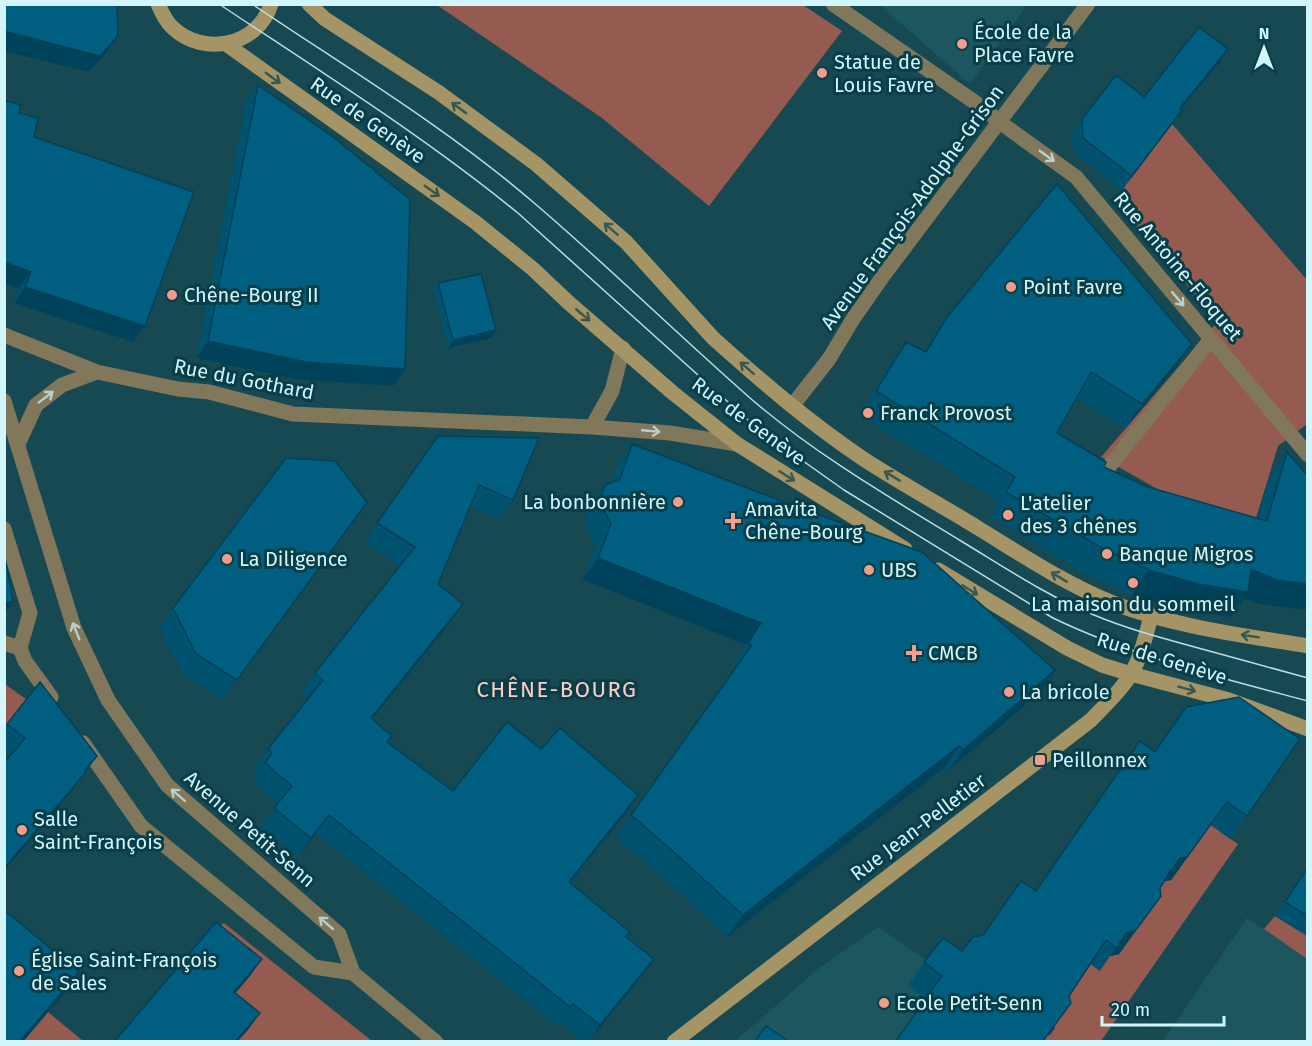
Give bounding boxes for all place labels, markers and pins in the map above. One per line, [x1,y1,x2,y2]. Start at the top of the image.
place label: École de la Place Favre [974,20,1074,67]
marker: École de la Place Favre [955,37,969,51]
place label: Statue de Louis Favre [834,50,934,97]
marker: Statue de Louis Favre [815,66,829,80]
place label: Point Favre [1023,275,1123,299]
marker: Point Favre [1004,280,1018,294]
place label: Chêne-Bourg II [184,283,319,307]
marker: Chêne-Bourg II [165,288,179,302]
place label: Franck Provost [880,401,1013,425]
marker: Franck Provost [861,406,875,420]
place label: La bonbonnière [523,490,666,514]
place label: L'atelier des 3 chênes [1020,491,1137,538]
marker: La bonbonnière [671,495,685,509]
place label: Amavita Chêne-Bourg [745,497,863,544]
marker: L'atelier des 3 chênes [1001,508,1015,522]
marker: Amavita Chêne-Bourg [726,514,740,528]
place label: Banque Migros [1119,542,1253,566]
place label: La Diligence [239,547,348,571]
marker: Banque Migros [1100,547,1114,561]
marker: La Diligence [220,552,234,566]
place label: UBS [881,558,917,582]
marker: UBS [862,563,876,577]
marker: La maison du sommeil [1126,576,1140,590]
place label: La maison du sommeil [1031,592,1235,616]
place label: CMCB [928,641,978,665]
marker: CMCB [905,644,923,662]
place label: La bricole [1021,680,1110,704]
marker: La bricole [1002,685,1016,699]
place label: Peillonnex [1052,748,1147,772]
marker: Peillonnex [1033,753,1047,767]
place label: Salle Saint-François [34,807,162,855]
marker: Salle Saint-François [15,823,29,837]
place label: Église Saint-François de Sales [31,948,217,995]
marker: Église Saint-François de Sales [12,964,26,978]
place label: Ecole Petit-Senn [896,991,1043,1015]
marker: Ecole Petit-Senn [877,996,891,1010]

